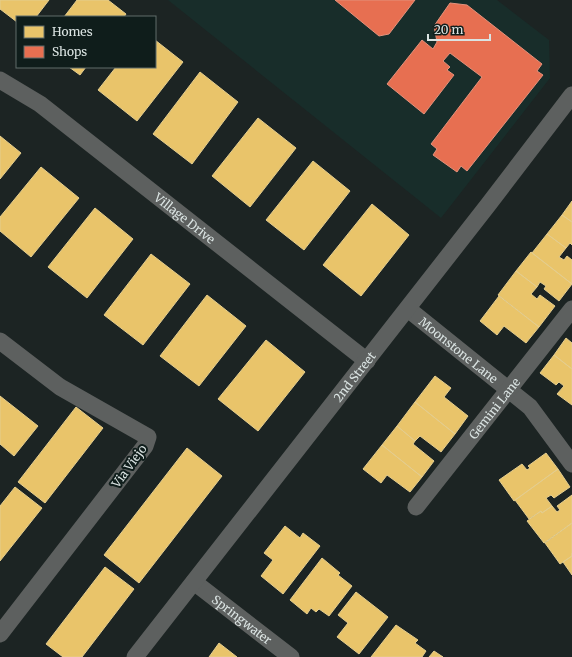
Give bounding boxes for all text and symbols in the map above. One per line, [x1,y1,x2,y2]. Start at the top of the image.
legend [16,16,156,68]
scale bar [428,16,490,42]
text: 20 m [434,22,463,37]
text: Homes [52,24,93,39]
text: Shops [52,44,87,59]
street label: Village Drive [151,189,218,246]
street label: Moonstone Lane [416,313,501,386]
street label: 2nd Street [330,348,379,405]
street label: Gemini Lane [465,374,523,442]
street label: Via Viejo [108,441,150,491]
street label: Springwater [209,591,276,648]

